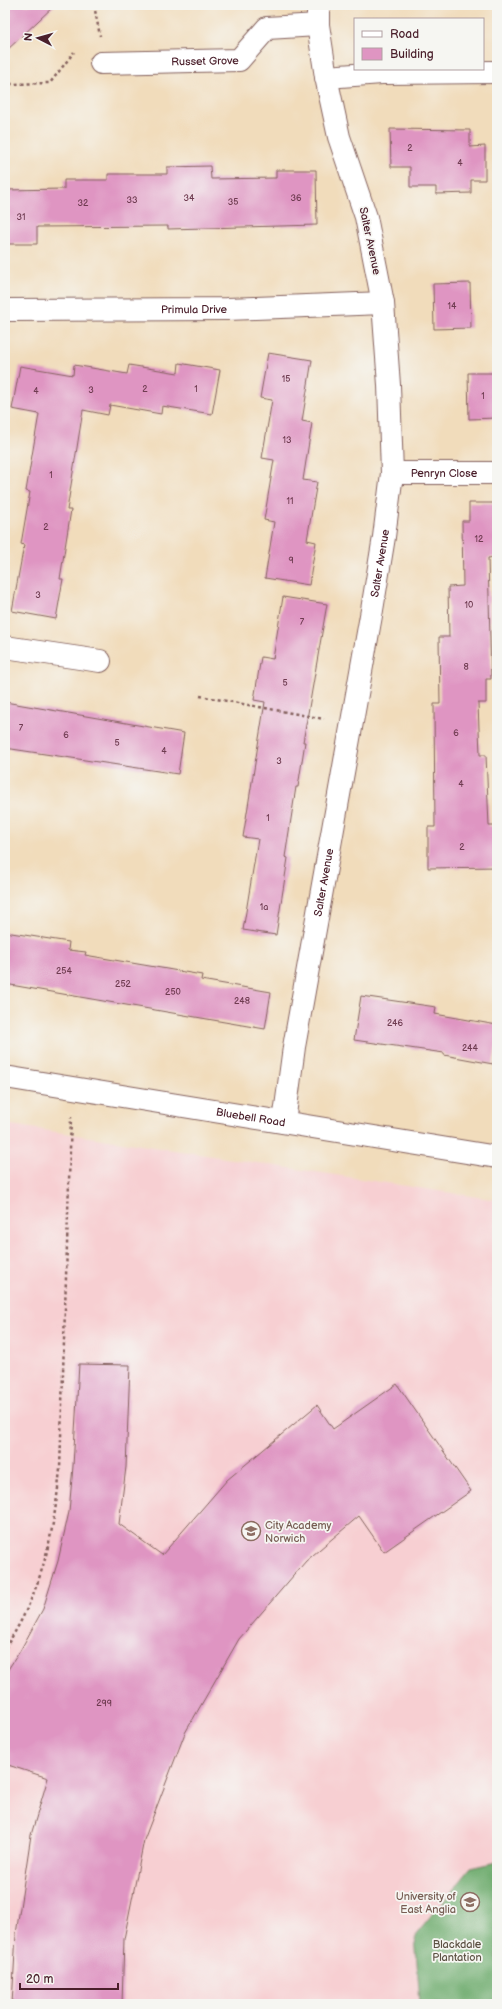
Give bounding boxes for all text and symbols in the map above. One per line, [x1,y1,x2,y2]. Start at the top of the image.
north arrow [18,18,58,58]
legend [354,18,484,70]
text: Road [390,27,419,42]
text: N [22,32,35,42]
text: Building [390,47,434,62]
street label: Russet Grove [171,53,239,68]
house number: 2 [407,143,413,154]
house number: 4 [457,158,463,169]
house number: 34 [183,193,195,204]
house number: 36 [290,193,302,204]
house number: 33 [126,195,138,206]
house number: 35 [228,197,238,208]
house number: 32 [78,198,89,209]
street label: Salter Avenue [356,206,384,276]
house number: 31 [16,212,26,223]
house number: 14 [448,301,457,312]
street label: Primula Drive [161,302,228,316]
house number: 15 [282,374,290,385]
house number: 2 [142,384,148,395]
house number: 1 [194,384,198,395]
house number: 3 [88,385,94,396]
house number: 4 [33,386,39,397]
house number: 1 [481,391,485,402]
house number: 13 [282,435,292,446]
street label: Penryn Close [411,467,478,480]
house number: 1 [49,470,53,481]
house number: 11 [287,496,293,507]
house number: 2 [43,522,49,533]
street label: Salter Avenue [368,528,391,598]
house number: 12 [475,534,484,545]
house number: 9 [288,555,294,566]
house number: 3 [35,590,41,601]
house number: 10 [465,600,473,611]
house number: 7 [300,617,305,628]
house number: 8 [463,662,469,673]
house number: 5 [282,678,288,689]
house number: 7 [19,723,24,734]
house number: 6 [453,728,459,739]
house number: 6 [63,730,69,741]
house number: 5 [114,738,120,749]
house number: 4 [161,746,167,757]
house number: 3 [276,756,282,767]
house number: 4 [458,779,464,790]
house number: 1 [266,813,270,824]
house number: 2 [459,842,465,853]
street label: Salter Avenue [311,847,336,917]
house number: 1a [260,902,268,913]
house number: 254 [56,966,72,977]
house number: 252 [115,979,132,990]
house number: 250 [165,987,181,998]
house number: 248 [234,996,250,1007]
house number: 246 [387,1018,404,1029]
house number: 244 [462,1043,479,1054]
street label: Bluebell Road [215,1105,286,1129]
place label: City Academy Norwich [265,1519,332,1545]
school or university icon: City Academy Norwich [240,1520,262,1542]
house number: 299 [96,1698,112,1709]
place label: University of East Anglia [396,1890,457,1916]
school or university icon: University of East Anglia [459,1891,481,1913]
park label: Blackdale Plantation [432,1938,482,1964]
scale bar [20,1965,118,1991]
text: 20 m [26,1972,53,1987]

